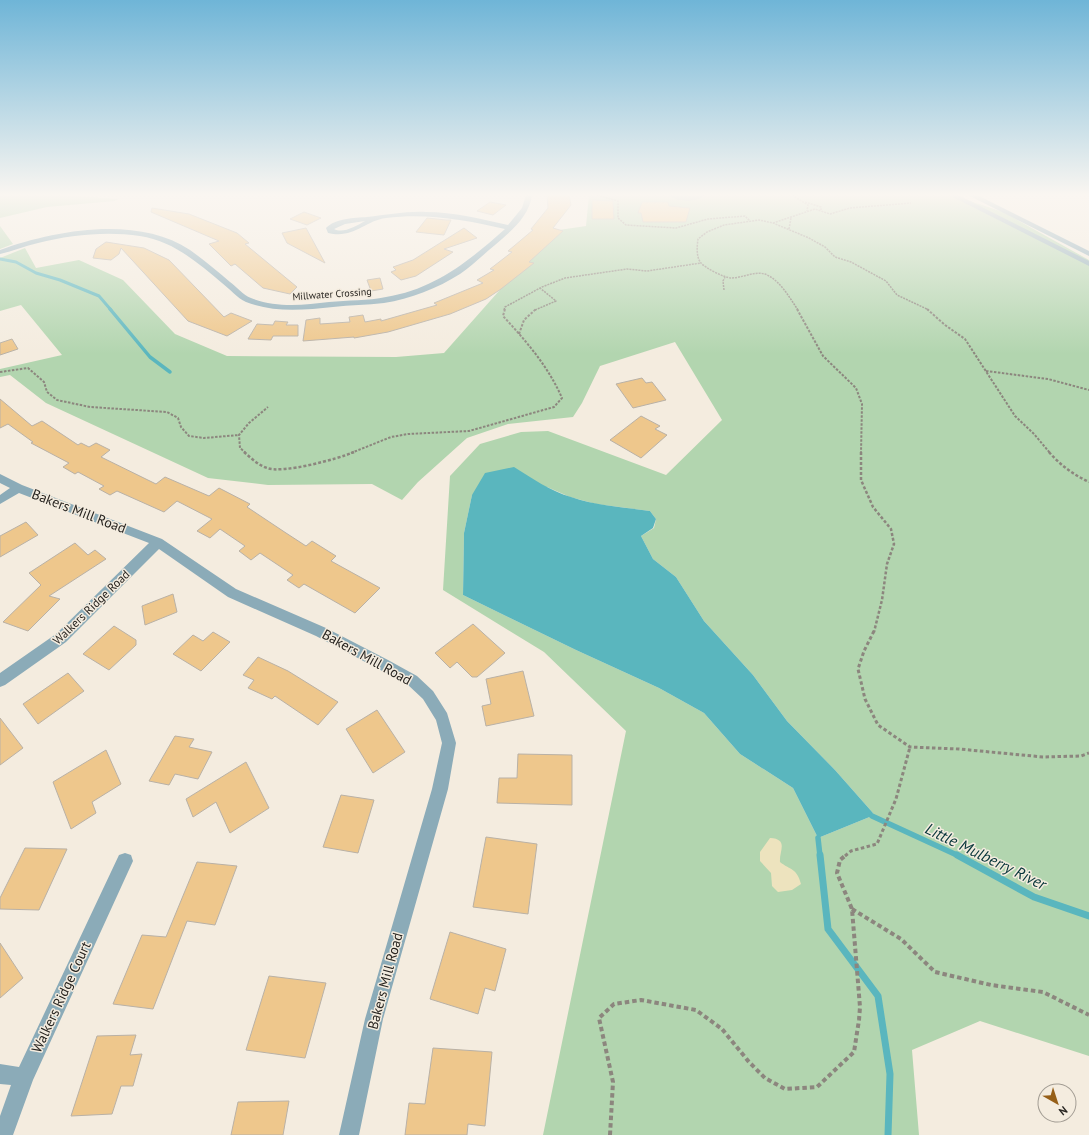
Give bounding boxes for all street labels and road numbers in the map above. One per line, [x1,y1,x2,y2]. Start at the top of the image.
street label: Millwater Crossing [292,285,372,303]
street label: Bakers Mill Road [29,485,129,537]
street label: Walkers Ridge Road [49,567,133,647]
street label: Bakers Mill Road [319,625,415,689]
street label: Bakers Mill Road [363,931,407,1031]
street label: Walkers Ridge Court [27,938,95,1055]

